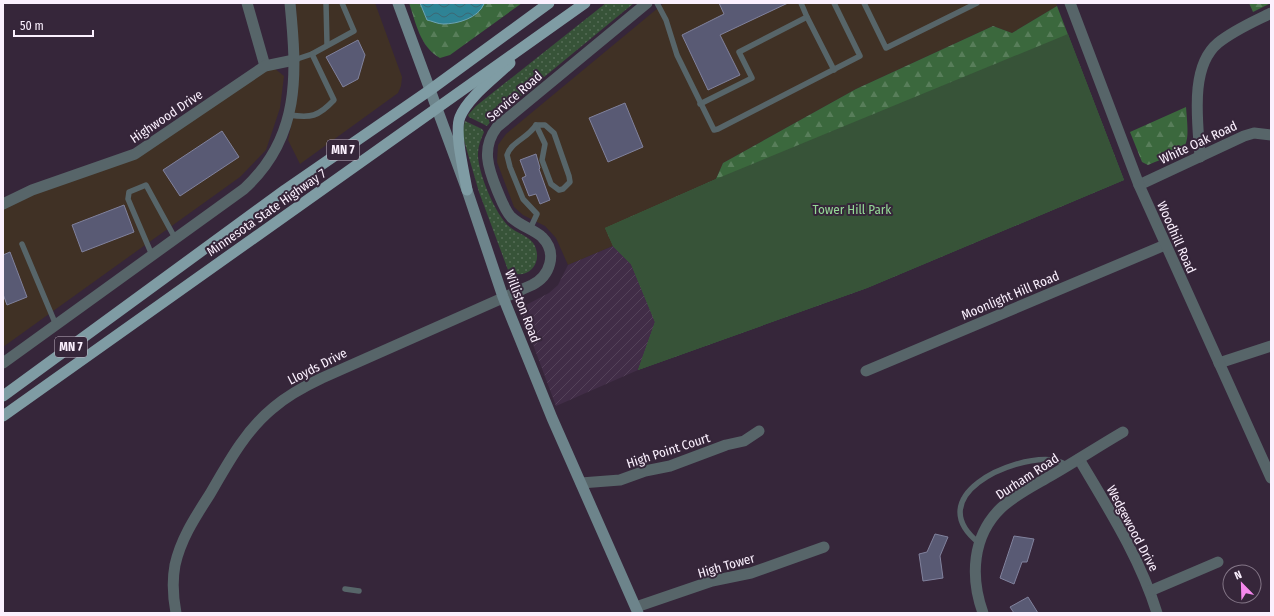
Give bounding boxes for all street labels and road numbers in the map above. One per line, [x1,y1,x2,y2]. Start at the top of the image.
street label: Service Road [484,68,545,124]
street label: Highwood Drive [127,87,205,146]
street label: White Oak Road [1157,118,1239,167]
road number: MN 7 [327,140,359,160]
street label: Minnesota State Highway 7 [204,166,329,259]
street label: Woodhill Road [1154,199,1199,276]
street label: Williston Road [502,268,543,345]
street label: Moonlight Hill Road [959,268,1061,323]
road number: MN 7 [55,337,87,357]
street label: Lloyds Drive [285,345,349,388]
street label: High Point Court [625,430,712,471]
street label: Durham Road [993,450,1062,502]
street label: Wedgewood Drive [1104,483,1161,574]
street label: High Tower [696,550,757,581]

